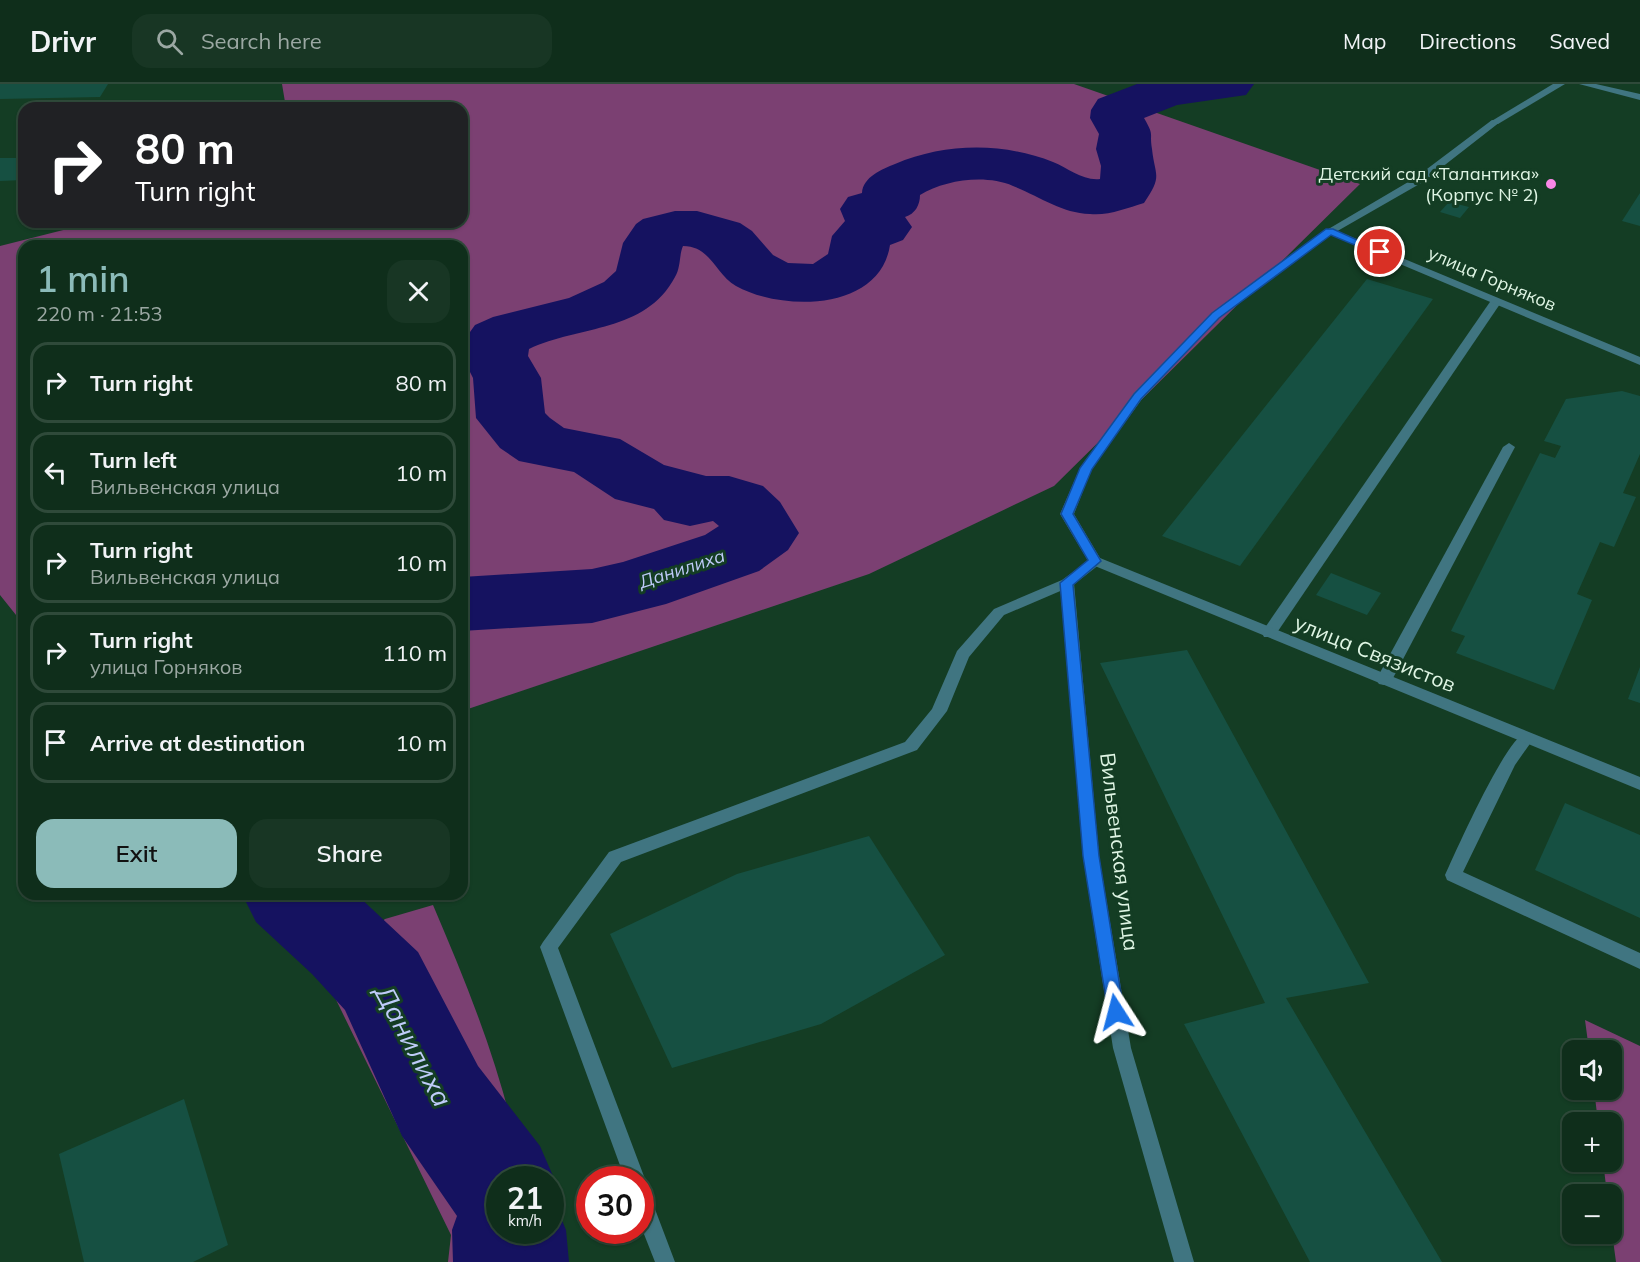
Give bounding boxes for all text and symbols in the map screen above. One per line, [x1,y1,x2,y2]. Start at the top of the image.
search box [132,14,552,68]
text: Drivr [30,24,96,59]
icon: search [153,25,186,58]
text: Search here [201,27,322,55]
text: Map [1343,28,1386,54]
text: Directions [1419,28,1516,54]
text: Saved [1549,28,1610,54]
text: 80 m [135,122,235,175]
icon: right [36,126,114,204]
place label: Детский сад «Талантика» (Корпус № 2) [1319,162,1539,206]
text: Turn right [135,174,255,208]
marker: Детский сад «Талантика» (Корпус № 2) [1544,177,1558,191]
pin [1354,226,1405,277]
icon: arrive [1363,235,1396,268]
street label: улица Горняков [1425,241,1560,316]
text: 1 min [36,256,130,301]
button: close [387,260,450,323]
text: 220 m · 21:53 [36,301,162,326]
icon: right [39,366,72,399]
text: Turn right [90,369,193,397]
text: 80 m [396,369,447,397]
text: Turn left [90,446,177,474]
icon: left [39,456,72,489]
text: 10 m [396,459,447,487]
text: Вильвенская улица [90,474,280,499]
text: Turn right [90,536,193,564]
water label: Данилиха [635,544,728,594]
icon: right [39,546,72,579]
text: 10 m [396,549,447,577]
text: Вильвенская улица [90,564,280,589]
street label: улица Связистов [1291,609,1460,697]
text: Turn right [90,626,193,654]
icon: right [39,636,72,669]
text: 110 m [382,639,447,667]
text: улица Горняков [90,654,243,679]
icon: arrive [39,726,72,759]
text: Arrive at destination [90,729,305,757]
text: 10 m [396,729,447,757]
street label: Вильвенская улица [1095,751,1145,952]
button: Exit [36,819,237,888]
button: Share [249,819,450,888]
water label: Данилиха [367,977,460,1112]
position arrow [1084,980,1148,1044]
map controls [1562,1040,1622,1244]
button: sound [1562,1040,1622,1100]
button: + [1562,1112,1622,1172]
speed limit sign: 30 [576,1166,654,1244]
text: 21 [507,1179,543,1217]
button: − [1562,1184,1622,1244]
text: km/h [508,1211,542,1230]

